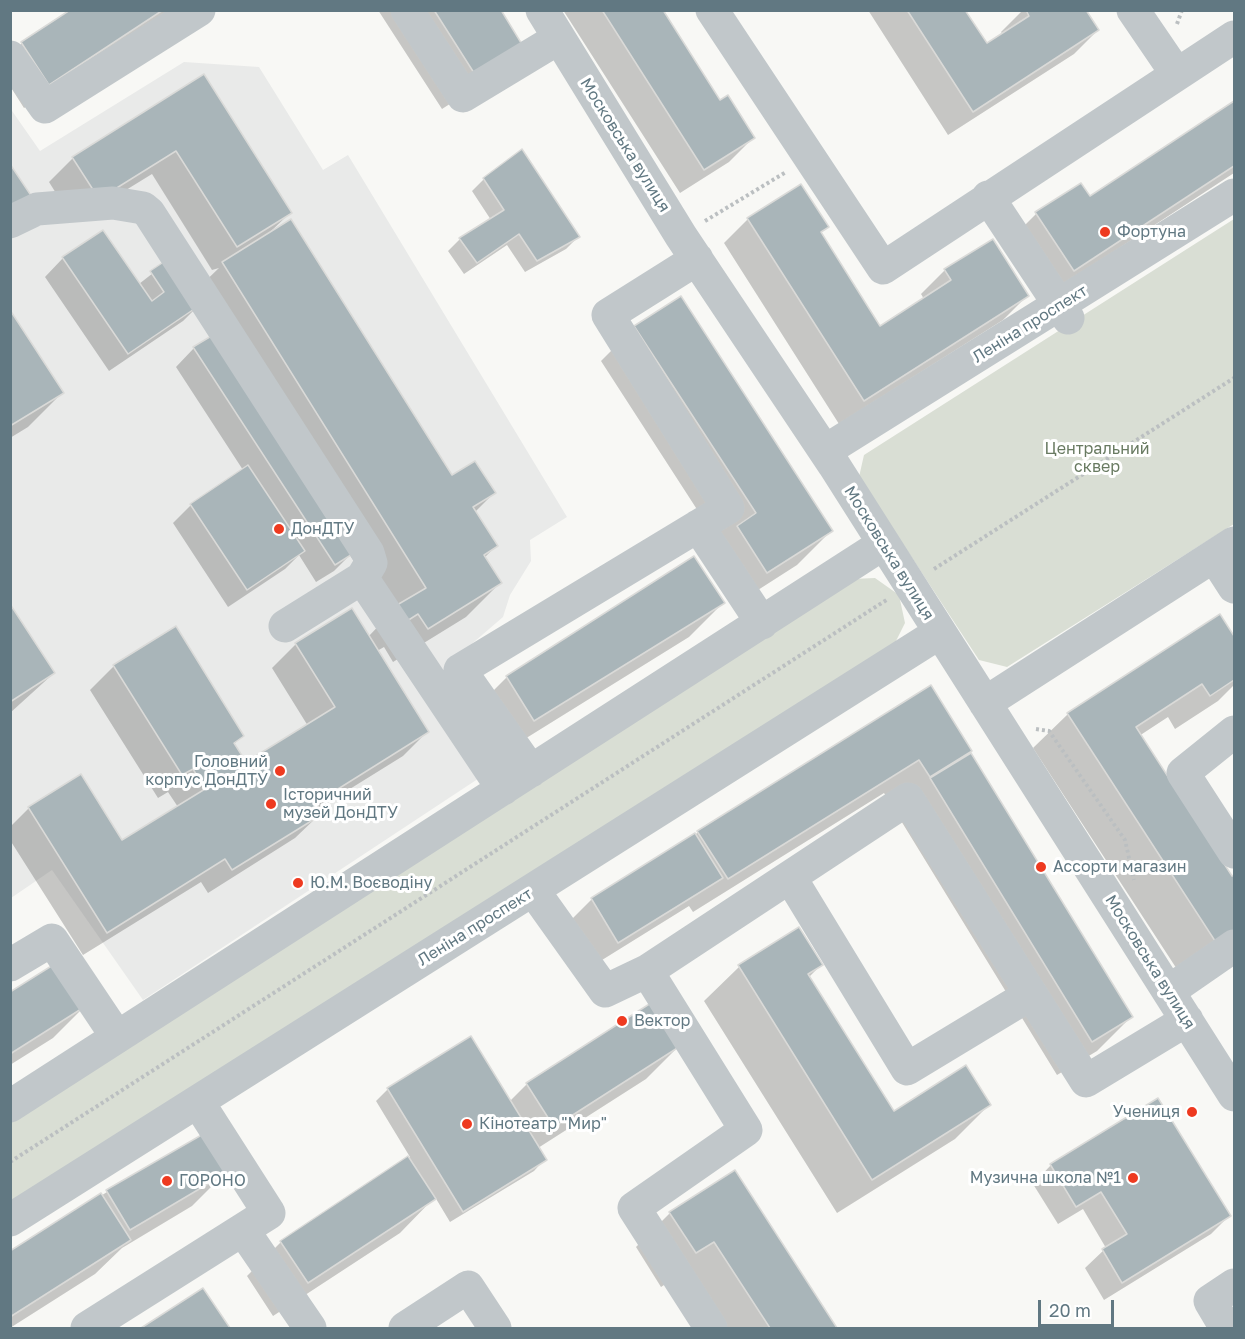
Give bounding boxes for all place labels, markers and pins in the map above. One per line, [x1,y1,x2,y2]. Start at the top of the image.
place label: Фортуна [1117,222,1186,242]
marker: Фортуна [1098,225,1112,239]
place label: ДонДТУ [291,519,354,539]
marker: ДонДТУ [272,522,286,536]
place label: Головний корпус ДонДТУ [145,752,268,790]
marker: Головний корпус ДонДТУ [273,764,287,778]
place label: Історичний музей ДонДТУ [283,785,398,823]
marker: Історичний музей ДонДТУ [264,797,278,811]
place label: Ассорти магазин [1053,857,1186,877]
marker: Ассорти магазин [1034,860,1048,874]
place label: Ю.М. Воєводіну [310,873,432,893]
marker: Ю.М. Воєводіну [291,876,305,890]
place label: Вектор [634,1011,690,1031]
marker: Вектор [615,1014,629,1028]
place label: Учениця [1113,1102,1180,1122]
marker: Учениця [1185,1105,1199,1119]
place label: Кінотеатр "Мир" [479,1114,607,1134]
marker: Кінотеатр "Мир" [460,1117,474,1131]
place label: Музична школа №1 [970,1168,1121,1188]
place label: ГОРОНО [179,1171,246,1191]
marker: Музична школа №1 [1126,1171,1140,1185]
marker: ГОРОНО [160,1174,174,1188]

